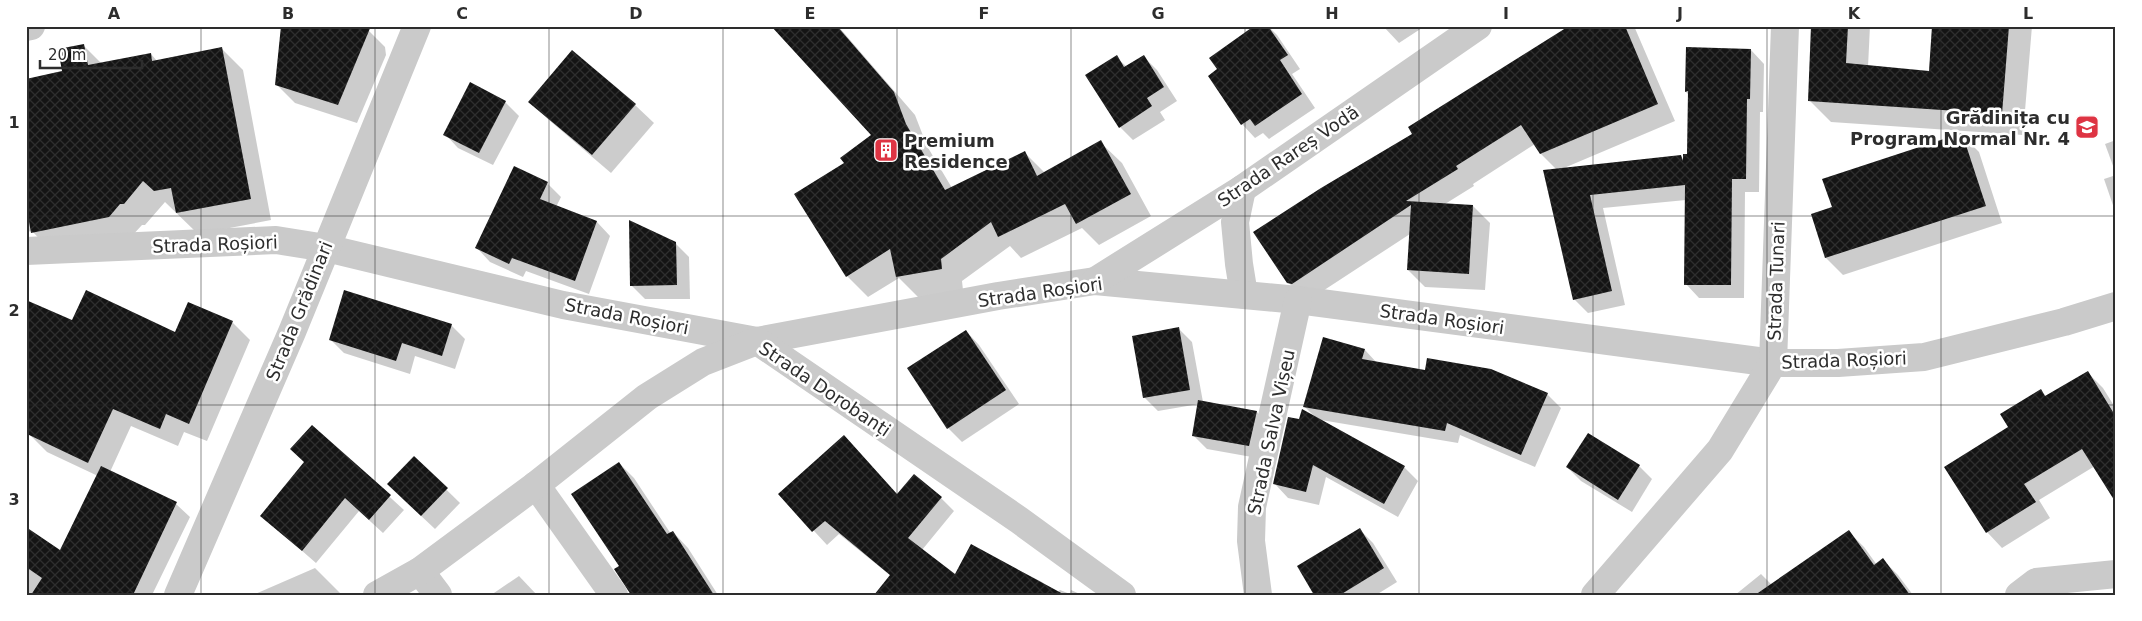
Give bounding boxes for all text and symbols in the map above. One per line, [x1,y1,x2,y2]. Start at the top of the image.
text: A [108,4,121,23]
text: B [282,4,294,23]
text: C [456,4,468,23]
text: D [629,4,643,23]
text: E [805,4,815,23]
text: F [979,4,989,23]
text: G [1151,4,1165,23]
text: H [1325,4,1339,23]
text: I [1503,4,1509,23]
text: J [1676,4,1683,23]
text: K [1848,4,1861,23]
text: L [2023,4,2033,23]
scale bar [40,38,142,70]
text: 20 m [48,46,86,64]
street label: Strada Rareș Vodă [1213,101,1363,211]
place label: Grădinița cu Program Normal Nr. 4 [1850,107,2070,149]
text: 1 [8,113,20,132]
school or university icon: Grădinița cu Program Normal Nr. 4 [2074,114,2100,140]
place label: Premium Residence [904,130,1008,172]
building icon: Premium Residence [873,137,899,163]
street label: Strada Tunari [1763,221,1789,341]
street label: Strada Roșiori [152,231,278,257]
street label: Strada Grădinari [261,238,337,384]
street label: Strada Roșiori [976,273,1104,311]
street label: Strada Roșiori [563,294,691,338]
street label: Strada Roșiori [1378,300,1506,338]
text: 2 [8,301,20,320]
street label: Strada Dorobanți [755,337,895,441]
street label: Strada Salva Vișeu [1243,347,1299,517]
street label: Strada Roșiori [1781,347,1907,373]
text: 3 [8,490,20,509]

